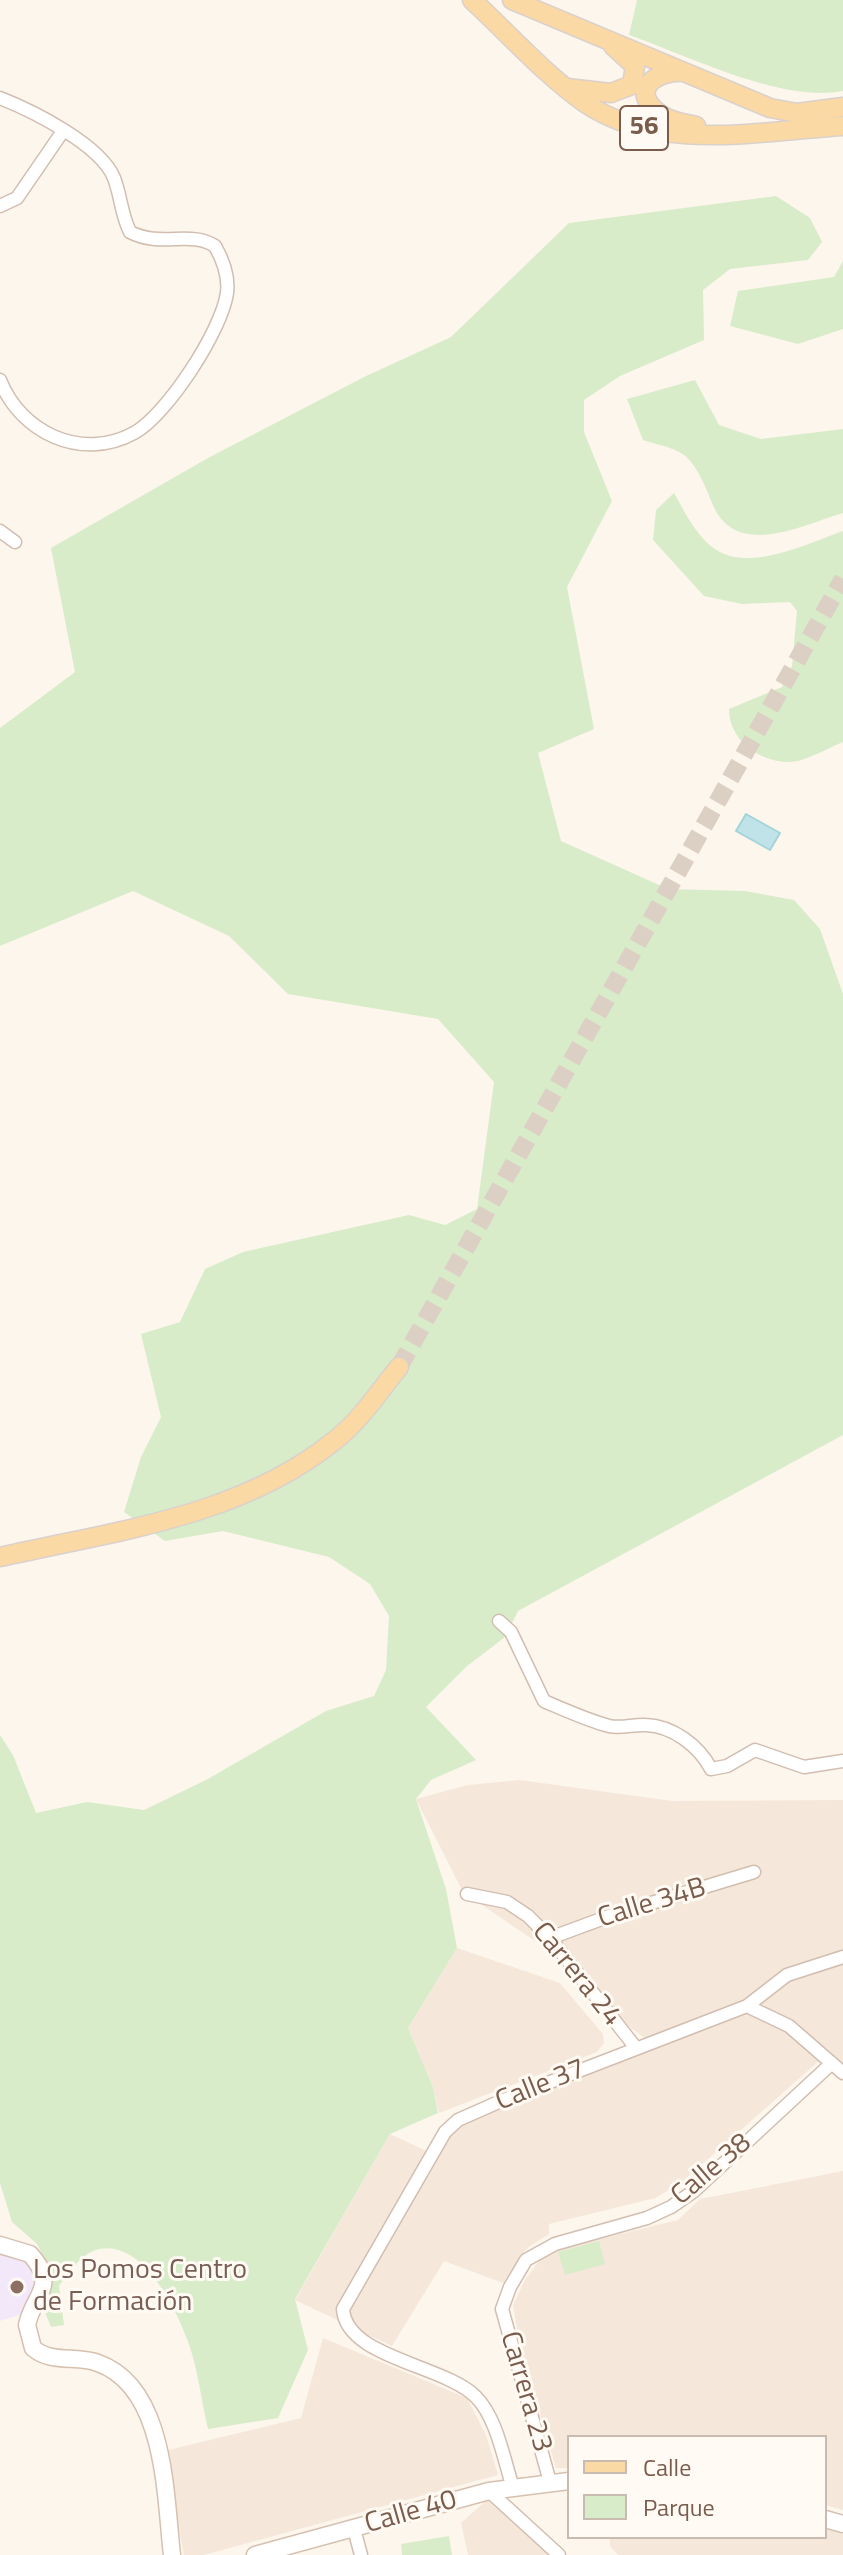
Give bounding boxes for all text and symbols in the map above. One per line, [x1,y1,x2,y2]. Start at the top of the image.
road number: 56 [620,106,668,150]
street label: Calle 34B [594,1872,710,1936]
street label: Carrera 24 [524,1916,628,2034]
street label: Calle 37 [491,2053,591,2119]
street label: Calle 38 [665,2127,759,2213]
place label: Los Pomos Centro de Formación [33,2254,247,2320]
marker: Los Pomos Centro de Formación [8,2278,26,2296]
street label: Carrera 23 [492,2328,558,2456]
legend [567,2435,827,2539]
text: Calle [643,2449,691,2485]
street label: Calle 40 [361,2484,461,2542]
text: Parque [643,2489,715,2525]

